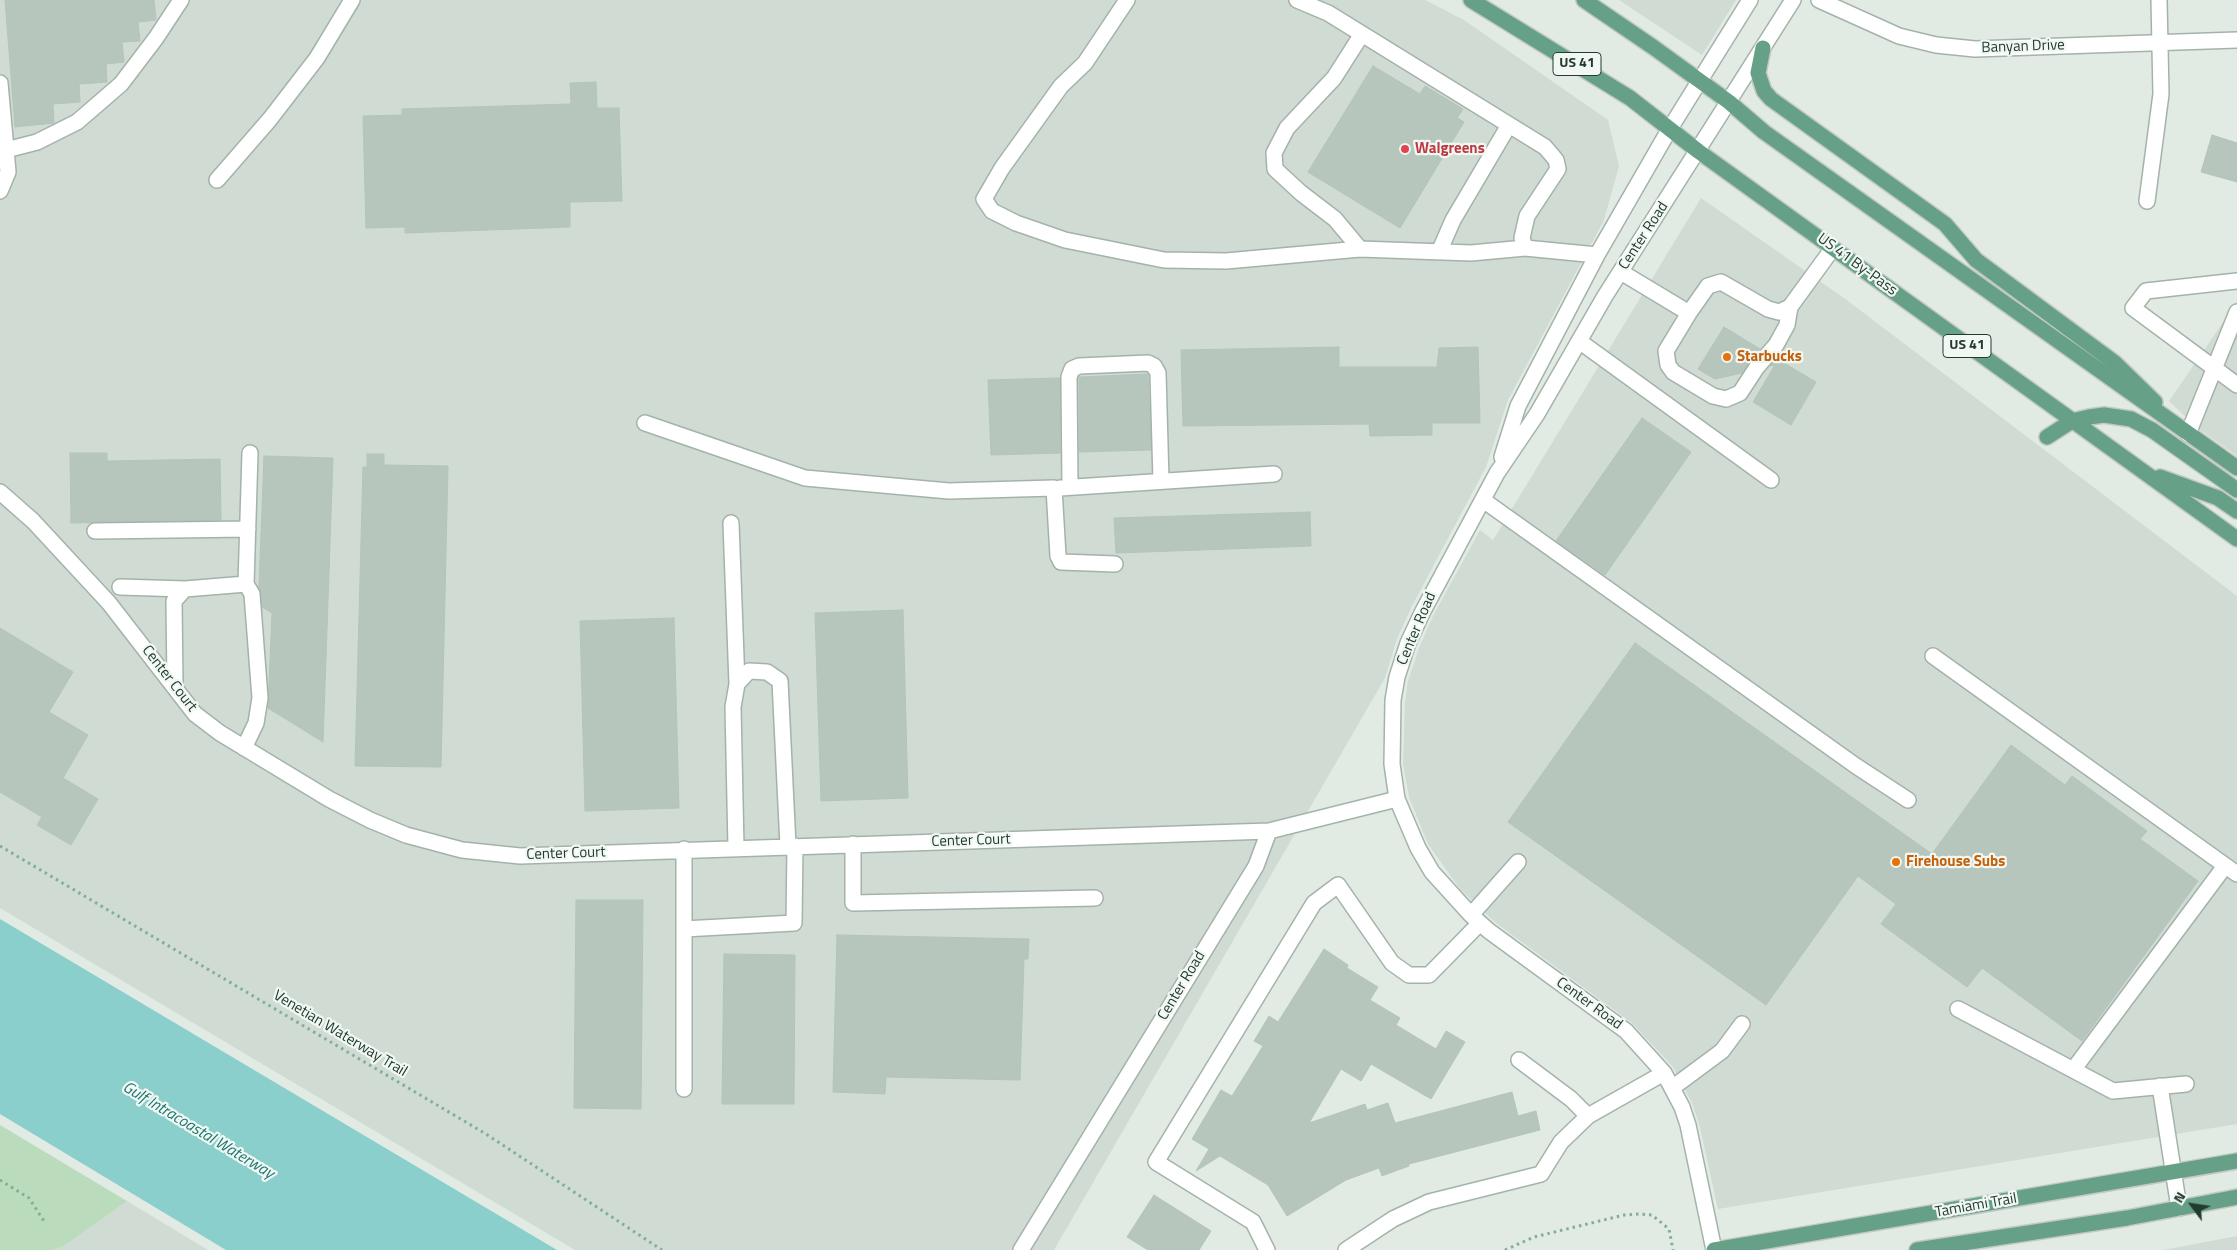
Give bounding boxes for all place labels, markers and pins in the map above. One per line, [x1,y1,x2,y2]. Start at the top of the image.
place label: Walgreens [1415,140,1485,158]
marker: Walgreens [1399,143,1411,155]
place label: Starbucks [1737,348,1802,366]
marker: Starbucks [1721,351,1733,363]
place label: Firehouse Subs [1906,853,2005,871]
marker: Firehouse Subs [1890,856,1902,868]

